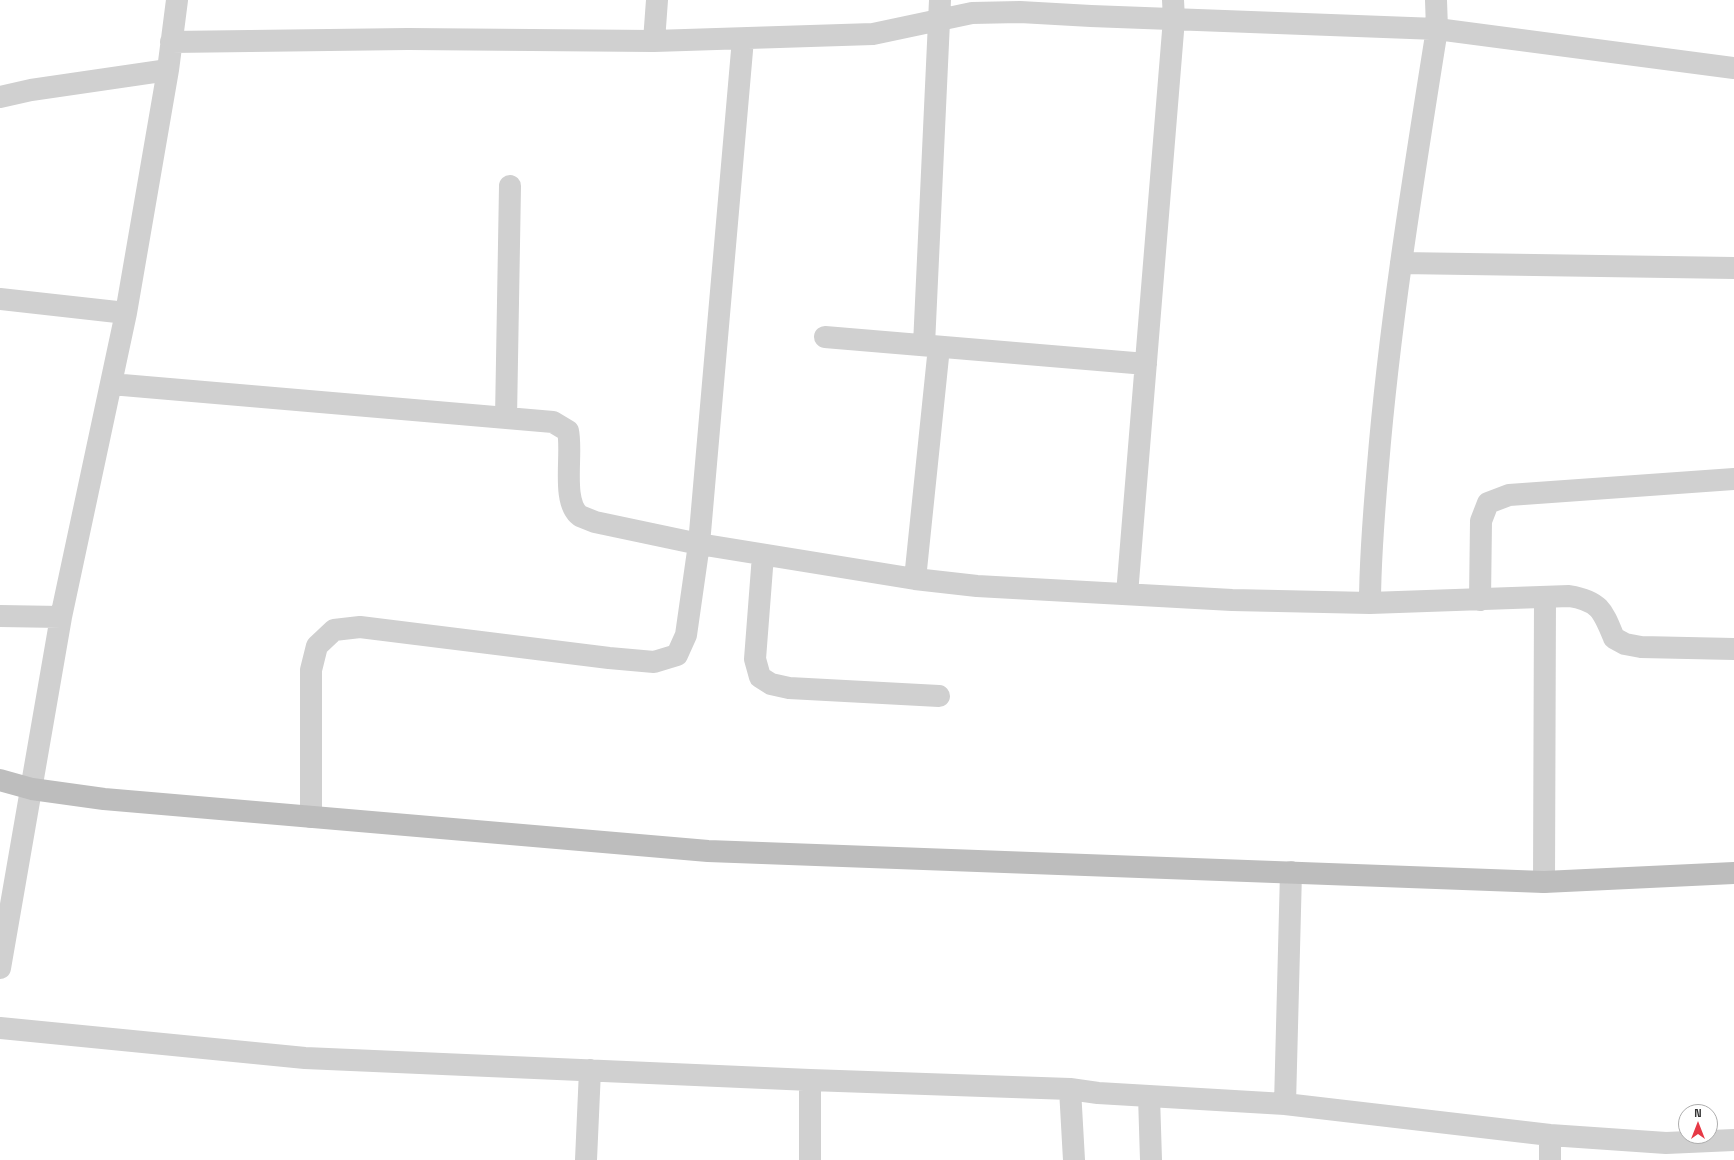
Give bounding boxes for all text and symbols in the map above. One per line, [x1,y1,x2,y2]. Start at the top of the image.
north arrow [1678,1104,1718,1144]
text: N [1694,1106,1702,1120]

